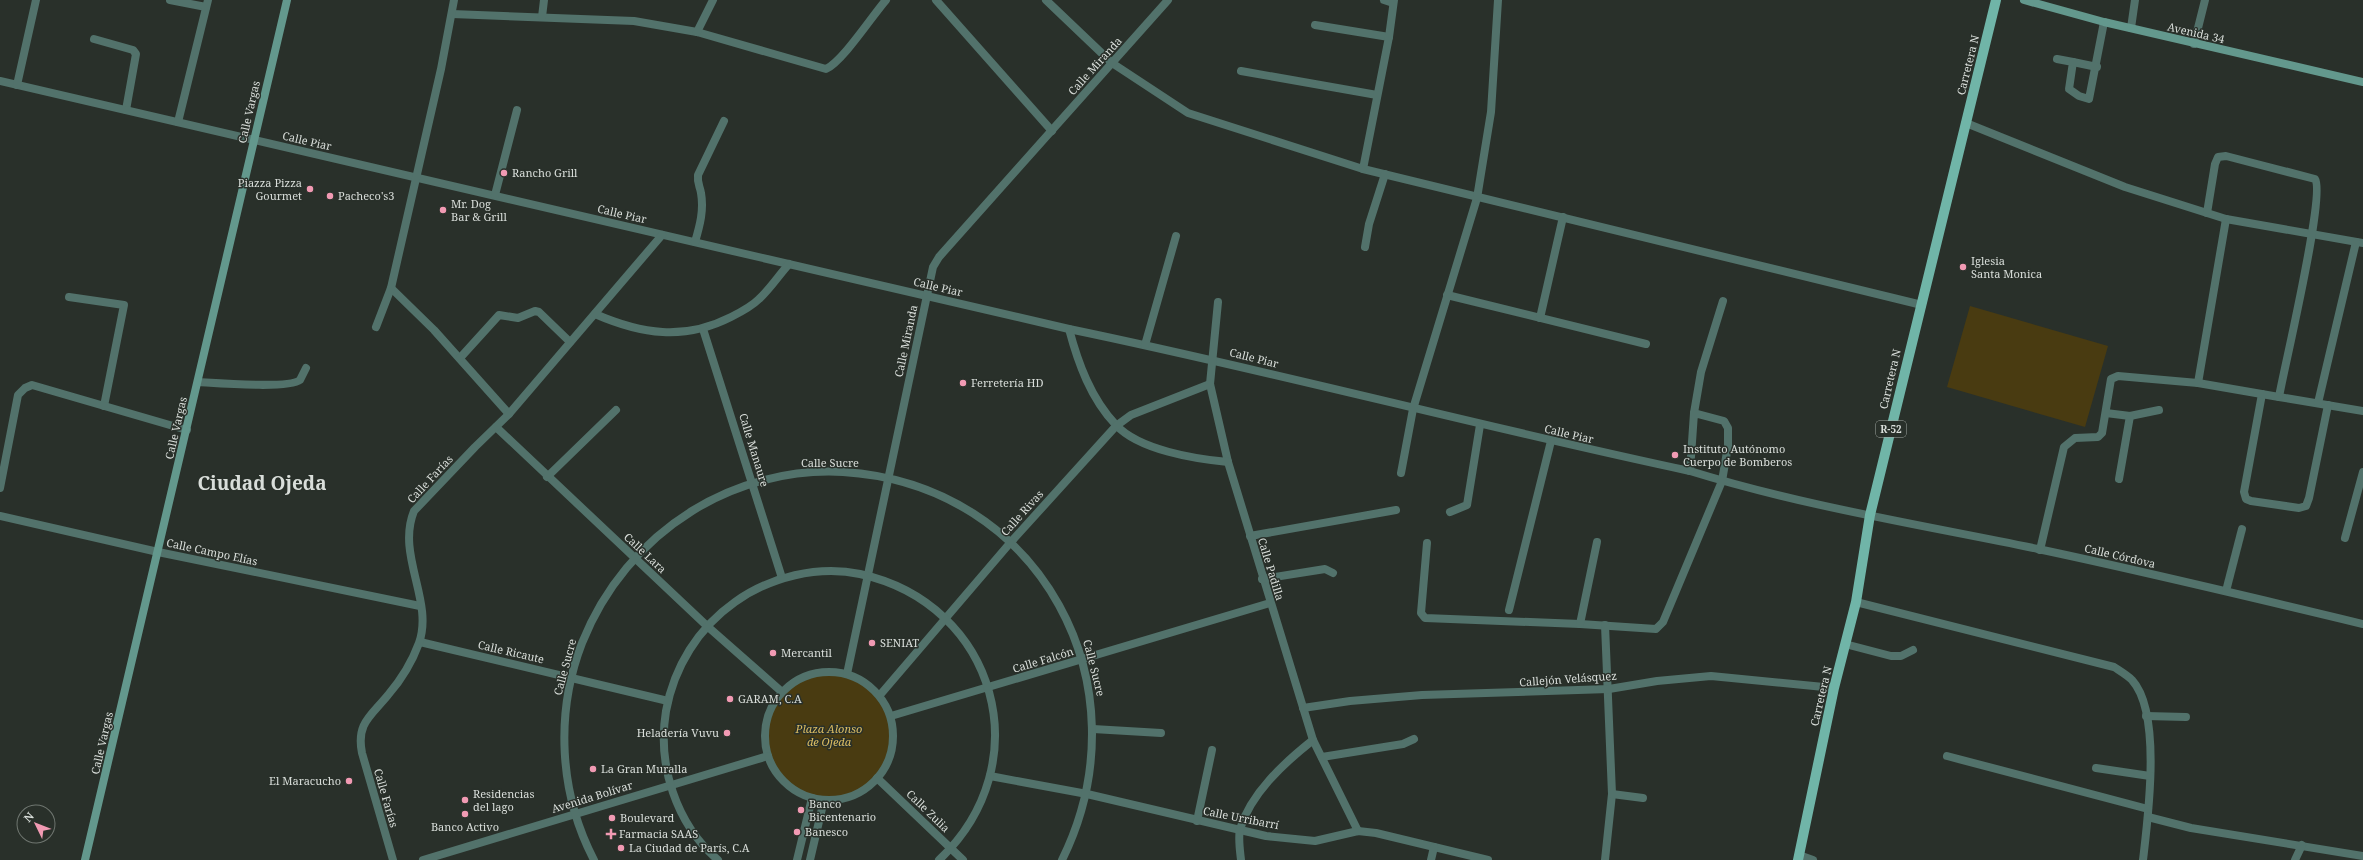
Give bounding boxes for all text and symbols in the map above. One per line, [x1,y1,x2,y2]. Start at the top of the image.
street label: Avenida 34 [2166,19,2226,46]
street label: Calle Miranda [1064,33,1125,98]
street label: Carretera N [1953,33,1982,96]
street label: Calle Vargas [234,79,263,145]
street label: Calle Piar [281,128,334,154]
place label: Rancho Grill [512,165,578,180]
marker: Rancho Grill [499,168,509,178]
place label: Piazza Pizza Gourmet [238,175,302,203]
marker: Piazza Pizza Gourmet [305,184,315,194]
place label: Pacheco's3 [338,188,394,203]
marker: Pacheco's3 [325,191,335,201]
place label: Mr. Dog Bar & Grill [451,196,507,224]
street label: Calle Piar [596,201,649,227]
marker: Mr. Dog Bar & Grill [438,205,448,215]
place label: Iglesia Santa Monica [1971,253,2042,281]
marker: Iglesia Santa Monica [1958,262,1968,272]
street label: Calle Piar [912,274,965,300]
street label: Calle Miranda [891,303,920,378]
street label: Calle Piar [1228,344,1281,371]
street label: Carretera N [1875,347,1904,410]
place label: Ferretería HD [971,375,1043,390]
marker: Ferretería HD [958,378,968,388]
street label: Calle Vargas [161,395,190,461]
street label: Calle Manaure [736,411,773,489]
street label: Calle Piar [1543,421,1596,447]
road number: R-52 [1876,421,1906,437]
place label: Instituto Autónomo Cuerpo de Bomberos [1683,441,1792,469]
marker: Instituto Autónomo Cuerpo de Bomberos [1670,450,1680,460]
street label: Calle Farías [403,451,456,506]
street label: Calle Sucre [801,455,859,470]
district label: Ciudad Ojeda [197,470,327,496]
street label: Calle Rivas [997,487,1046,539]
street label: Calle Lara [621,529,670,576]
street label: Calle Campo Elías [165,535,259,568]
street label: Calle Padilla [1255,536,1288,602]
street label: Calle Córdova [2083,540,2157,571]
place label: SENIAT [880,635,919,650]
street label: Calle Ricaute [476,637,546,666]
street label: Calle Sucre [550,637,579,697]
marker: SENIAT [867,638,877,648]
street label: Calle Sucre [1080,638,1109,698]
street label: Calle Falcón [1011,643,1075,676]
place label: Mercantil [781,645,832,660]
marker: Mercantil [768,648,778,658]
street label: Carretera N [1806,664,1835,727]
street label: Callejón Velásquez [1519,668,1617,689]
place label: GARAM, C.A [738,691,802,706]
marker: GARAM, C.A [725,694,735,704]
street label: Calle Vargas [87,710,116,776]
park label: Plaza Alonso de Ojeda [795,721,862,749]
place label: Heladería Vuvu [637,725,719,740]
marker: Heladería Vuvu [722,728,732,738]
place label: La Gran Muralla [601,761,687,776]
marker: La Gran Muralla [588,764,598,774]
street label: Calle Farías [371,767,402,829]
place label: El Maracucho [269,773,341,788]
marker: El Maracucho [344,776,354,786]
street label: Avenida Bolívar [550,777,635,816]
place label: Residencias del lago [473,786,534,814]
street label: Calle Zulia [903,786,953,835]
marker: Residencias del lago [460,795,470,805]
place label: Banco Bicentenario [809,796,876,824]
street label: Calle Urribarrí [1202,803,1281,832]
north arrow [16,804,56,844]
marker: Banco Bicentenario [796,805,806,815]
text: N [20,808,37,825]
marker: Banco Activo [460,809,470,819]
place label: Boulevard [620,810,675,825]
marker: Boulevard [607,813,617,823]
place label: Banco Activo [431,819,499,834]
place label: Banesco [805,824,848,839]
place label: Farmacia SAAS [619,826,698,841]
marker: Banesco [792,827,802,837]
marker: Farmacia SAAS [606,829,616,839]
place label: La Ciudad de París, C.A [629,840,750,855]
marker: La Ciudad de París, C.A [616,843,626,853]

